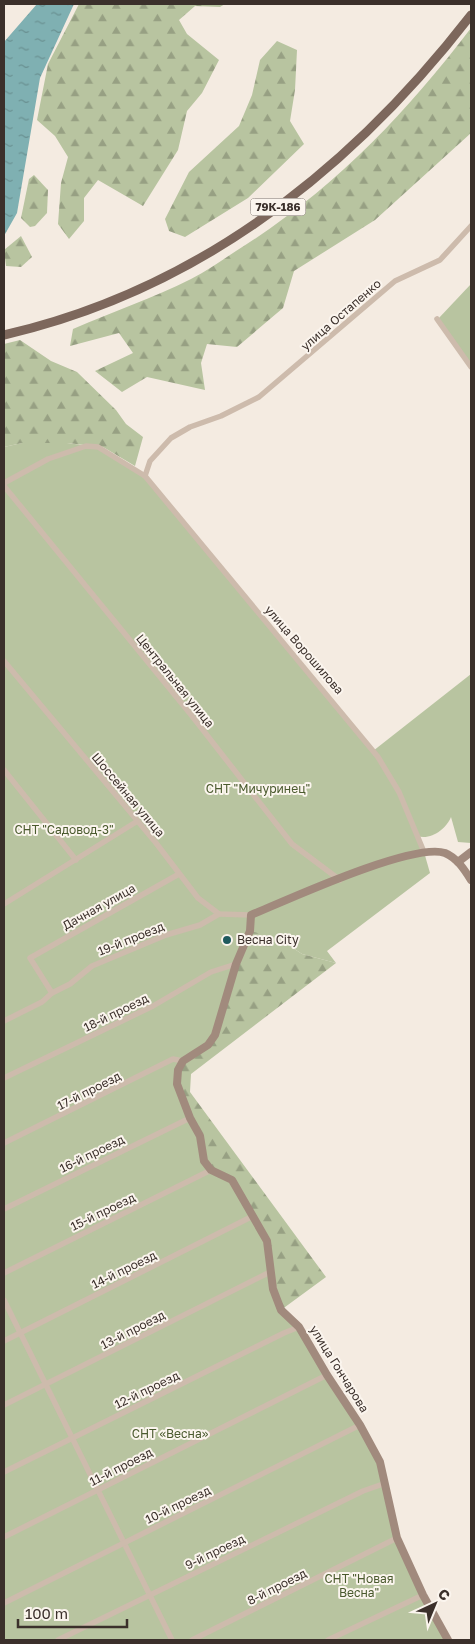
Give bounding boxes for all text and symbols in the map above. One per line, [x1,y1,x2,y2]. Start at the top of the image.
road number: 79К-186 [250,198,306,216]
street label: улица Остапенко [298,276,384,354]
street label: улица Ворошилова [262,602,347,697]
street label: Центральная улица [133,631,218,730]
street label: Шоссейная улица [89,750,168,840]
park label: СНТ "Мичуринец" [206,781,310,796]
park label: СНТ "Садовод-3" [14,822,114,837]
street label: Дачная улица [60,880,138,933]
street label: 19-й проезд [95,918,166,959]
place label: Весна City [237,932,299,947]
marker: Весна City [221,934,233,946]
street label: 18-й проезд [81,990,151,1035]
street label: 17-й проезд [54,1068,123,1113]
street label: 16-й проезд [57,1131,127,1176]
street label: 15-й проезд [68,1189,138,1234]
street label: 14-й проезд [89,1247,159,1292]
street label: 13-й проезд [98,1307,167,1352]
street label: улица Гончарова [307,1322,372,1415]
street label: 12-й проезд [112,1367,182,1412]
park label: СНТ «Весна» [132,1426,209,1441]
street label: 11-й проезд [87,1444,155,1489]
street label: 10-й проезд [143,1482,213,1527]
street label: 9-й проезд [183,1531,247,1572]
street label: 8-й проезд [245,1565,309,1608]
park label: СНТ "Новая Весна" [324,1571,394,1600]
north arrow [410,1579,460,1629]
text: С [435,1585,454,1604]
scale bar [18,1596,126,1628]
text: 100 m [25,1604,68,1622]

